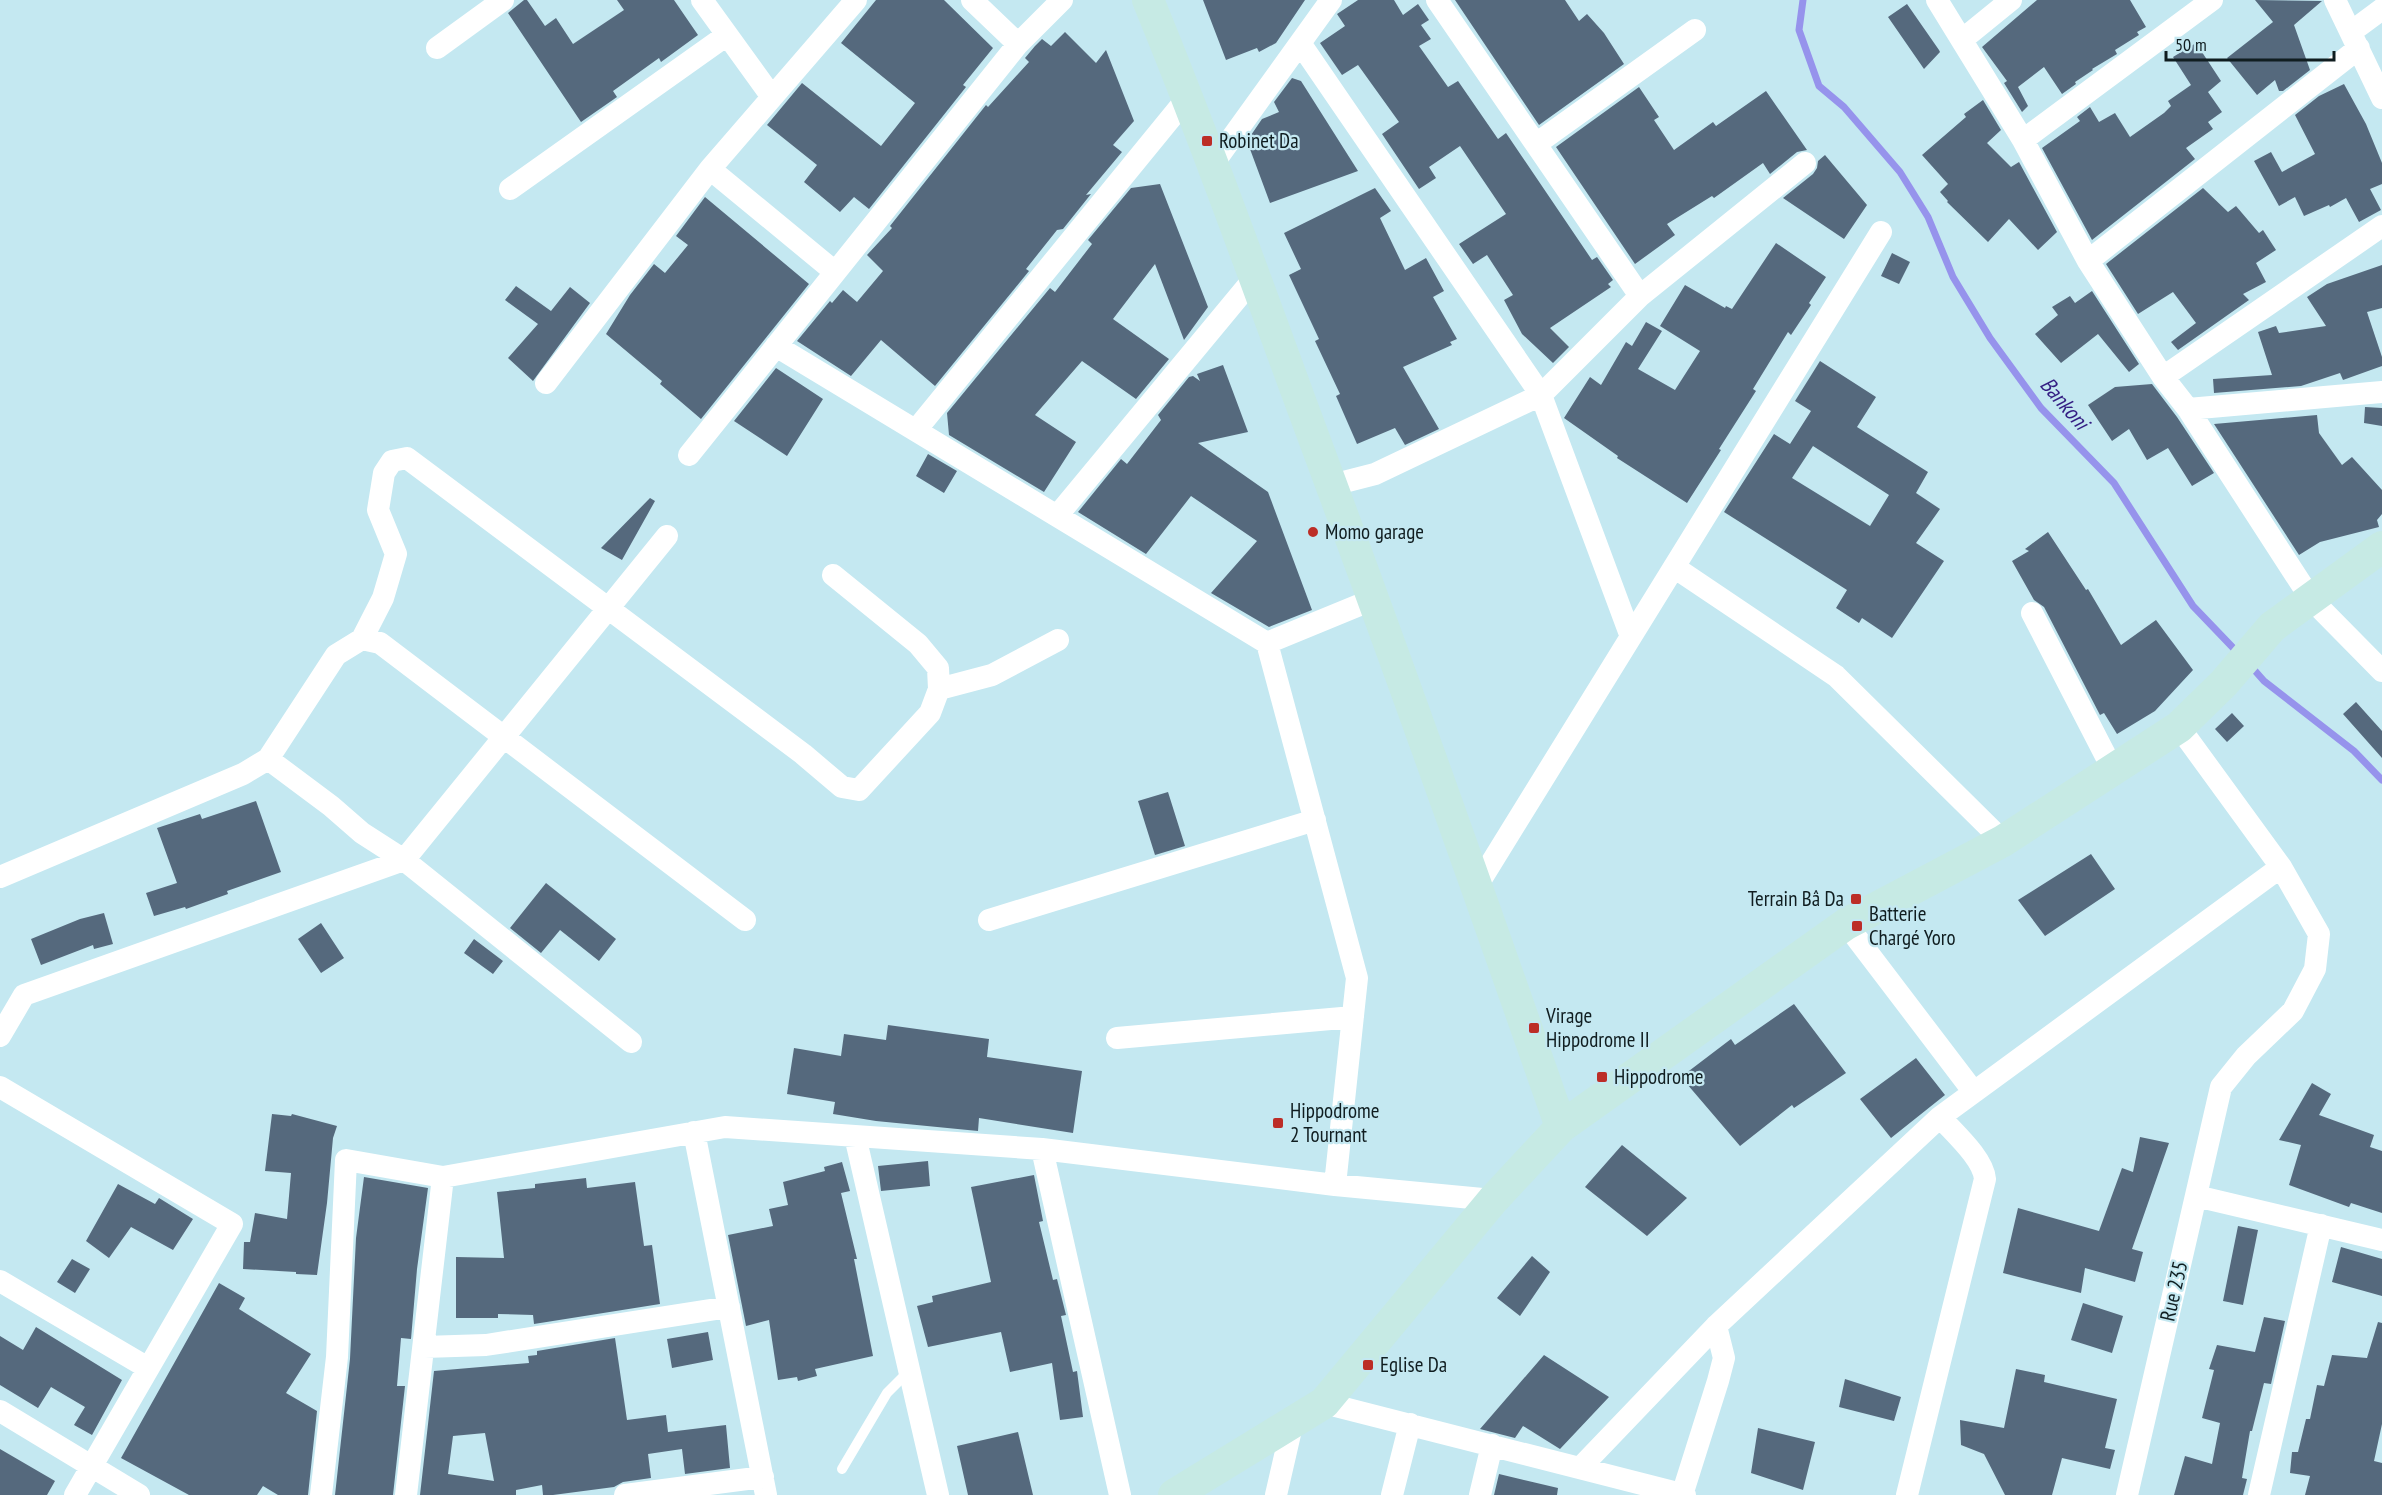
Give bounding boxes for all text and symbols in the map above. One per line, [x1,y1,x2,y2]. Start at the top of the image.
scale bar [2166,24,2334,62]
text: 50 m [2175,33,2207,56]
place label: Robinet Da [1219,127,1299,154]
marker: Robinet Da [1200,134,1214,148]
water label: Bankoni [2034,371,2098,438]
place label: Momo garage [1325,518,1424,545]
marker: Momo garage [1306,525,1320,539]
place label: Terrain Bâ Da [1748,885,1844,912]
marker: Terrain Bâ Da [1849,892,1863,906]
place label: Batterie Chargé Yoro [1869,900,1956,951]
marker: Batterie Chargé Yoro [1850,919,1864,933]
place label: Virage Hippodrome II [1545,1002,1650,1053]
marker: Virage Hippodrome II [1527,1021,1541,1035]
place label: Hippodrome [1614,1063,1703,1090]
marker: Hippodrome [1595,1070,1609,1084]
place label: Hippodrome 2 Tournant [1290,1097,1379,1148]
marker: Hippodrome 2 Tournant [1271,1116,1285,1130]
street label: Rue 235 [2154,1258,2193,1323]
place label: Eglise Da [1380,1351,1447,1378]
marker: Eglise Da [1361,1358,1375,1372]

